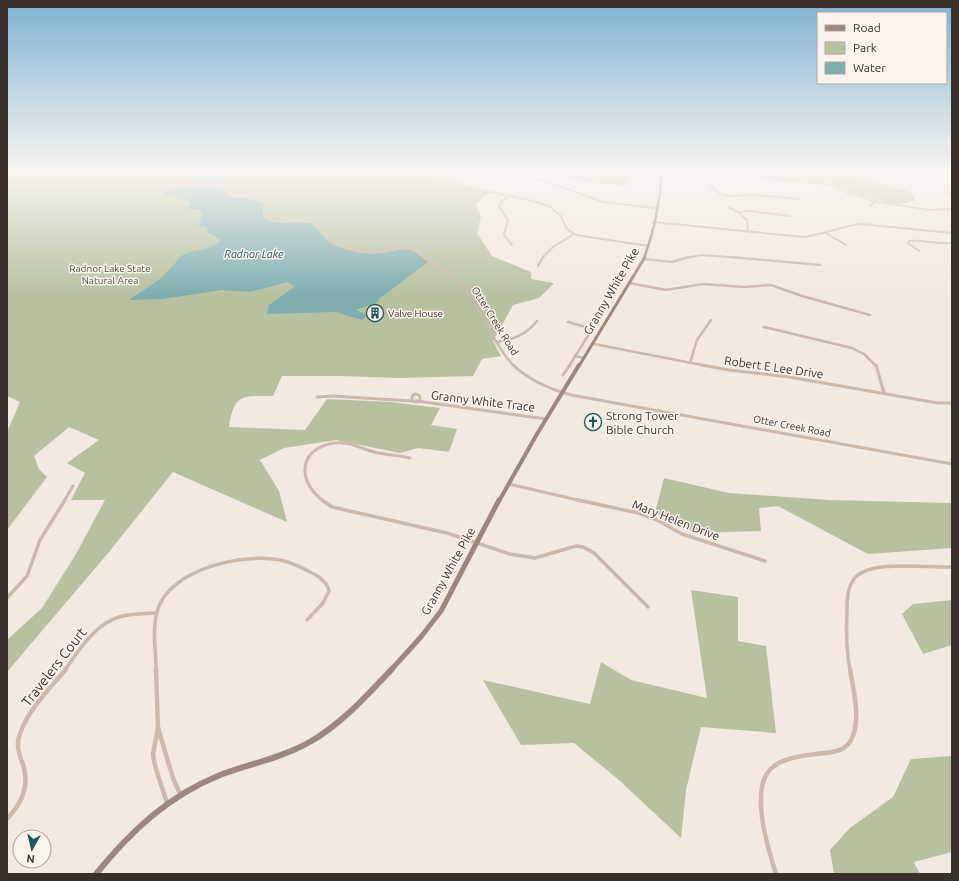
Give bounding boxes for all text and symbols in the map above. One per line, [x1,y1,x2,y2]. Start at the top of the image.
legend [817,12,947,84]
text: Road [853,21,881,34]
text: Park [853,41,877,54]
text: Water [853,61,886,74]
street label: Granny White Pike [581,245,641,337]
water label: Radnor Lake [224,248,284,260]
park label: Radnor Lake State Natural Area [69,263,151,286]
street label: Otter Creek Road [470,285,521,357]
building icon: Valve House [365,303,385,323]
place label: Valve House [388,308,443,319]
street label: Robert E Lee Drive [724,354,824,380]
street label: Granny White Trace [430,388,536,414]
place label: Strong Tower Bible Church [606,409,679,436]
church icon: Strong Tower Bible Church [583,412,603,432]
street label: Otter Creek Road [752,413,832,439]
street label: Mary Helen Drive [630,497,722,543]
street label: Granny White Pike [418,525,478,617]
street label: Travelers Court [18,624,90,710]
north arrow [12,829,52,869]
text: N [26,852,36,865]

